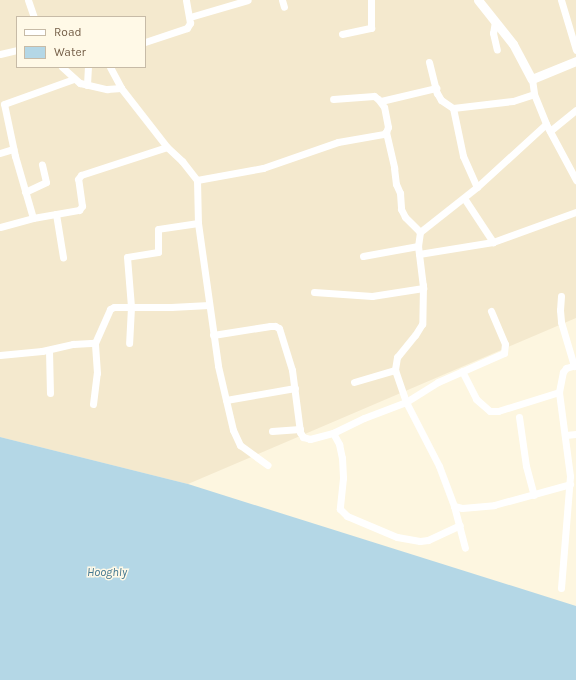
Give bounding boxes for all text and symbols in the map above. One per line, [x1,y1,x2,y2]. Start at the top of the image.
legend [16,16,146,68]
text: Road [54,25,82,39]
text: Water [54,45,86,59]
water label: Hooghly [87,566,127,580]

